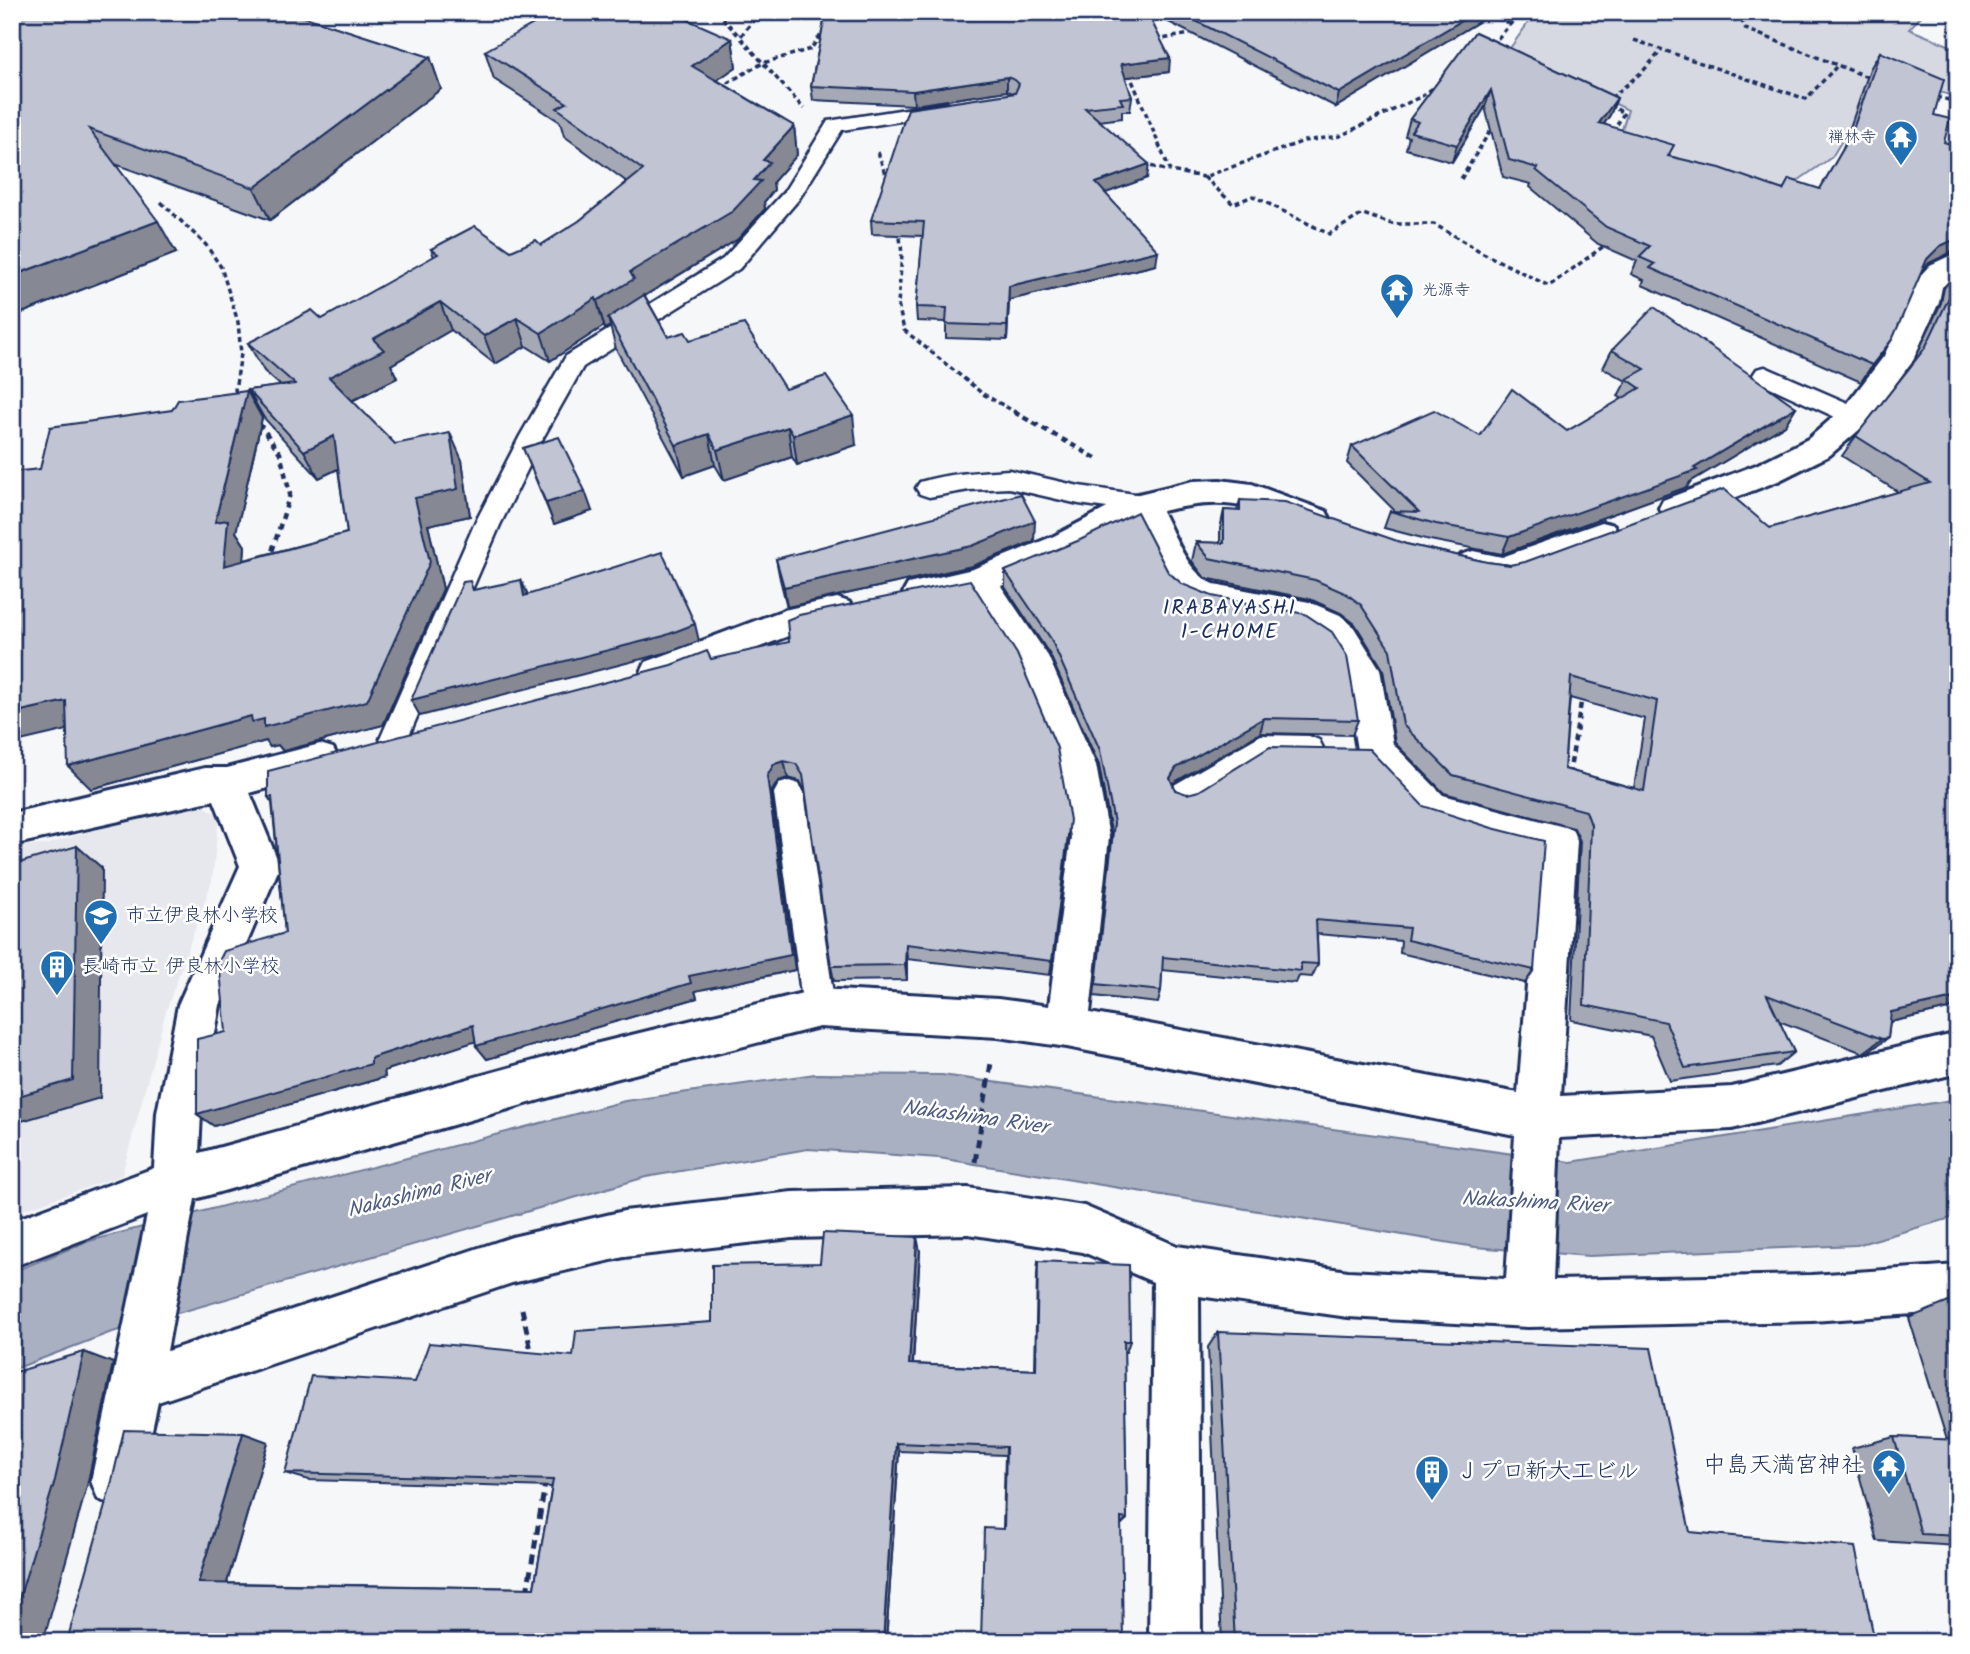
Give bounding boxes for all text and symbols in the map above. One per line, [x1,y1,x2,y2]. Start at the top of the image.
temple icon: 禅林寺 [1882,118,1920,167]
place label: 禅林寺 [1828,125,1876,150]
temple icon: 光源寺 [1378,271,1416,320]
place label: 光源寺 [1422,278,1470,303]
district label: IRABAYASHI 1-CHOME [1163,592,1297,649]
school or university icon: 市立伊良林小学校 [82,897,120,946]
place label: 市立伊良林小学校 [126,901,278,931]
building icon: 長崎市立 伊良林小学校 [38,948,76,997]
place label: 長崎市立 伊良林小学校 [82,952,280,982]
water label: Nakashima River [900,1091,1054,1145]
water label: Nakashima River [344,1159,498,1228]
water label: Nakashima River [1461,1183,1613,1224]
temple icon: 中島天満宮神社 [1870,1447,1908,1496]
place label: 中島天満宮神社 [1703,1448,1864,1484]
building icon: Ｊプロ新大工ビル [1413,1453,1451,1502]
place label: Ｊプロ新大工ビル [1456,1454,1640,1490]

